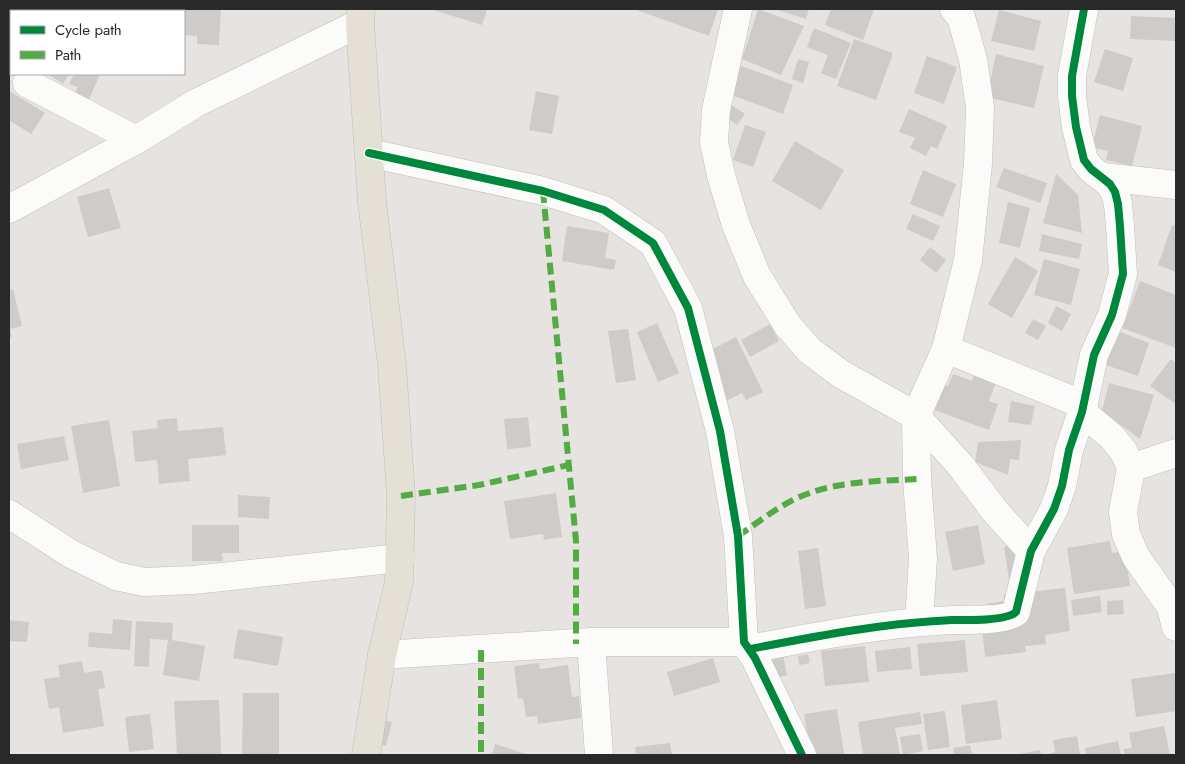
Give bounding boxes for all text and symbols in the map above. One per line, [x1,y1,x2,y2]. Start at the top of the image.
legend [10,10,185,75]
text: Cycle path [55,19,122,41]
text: Path [55,44,81,66]

